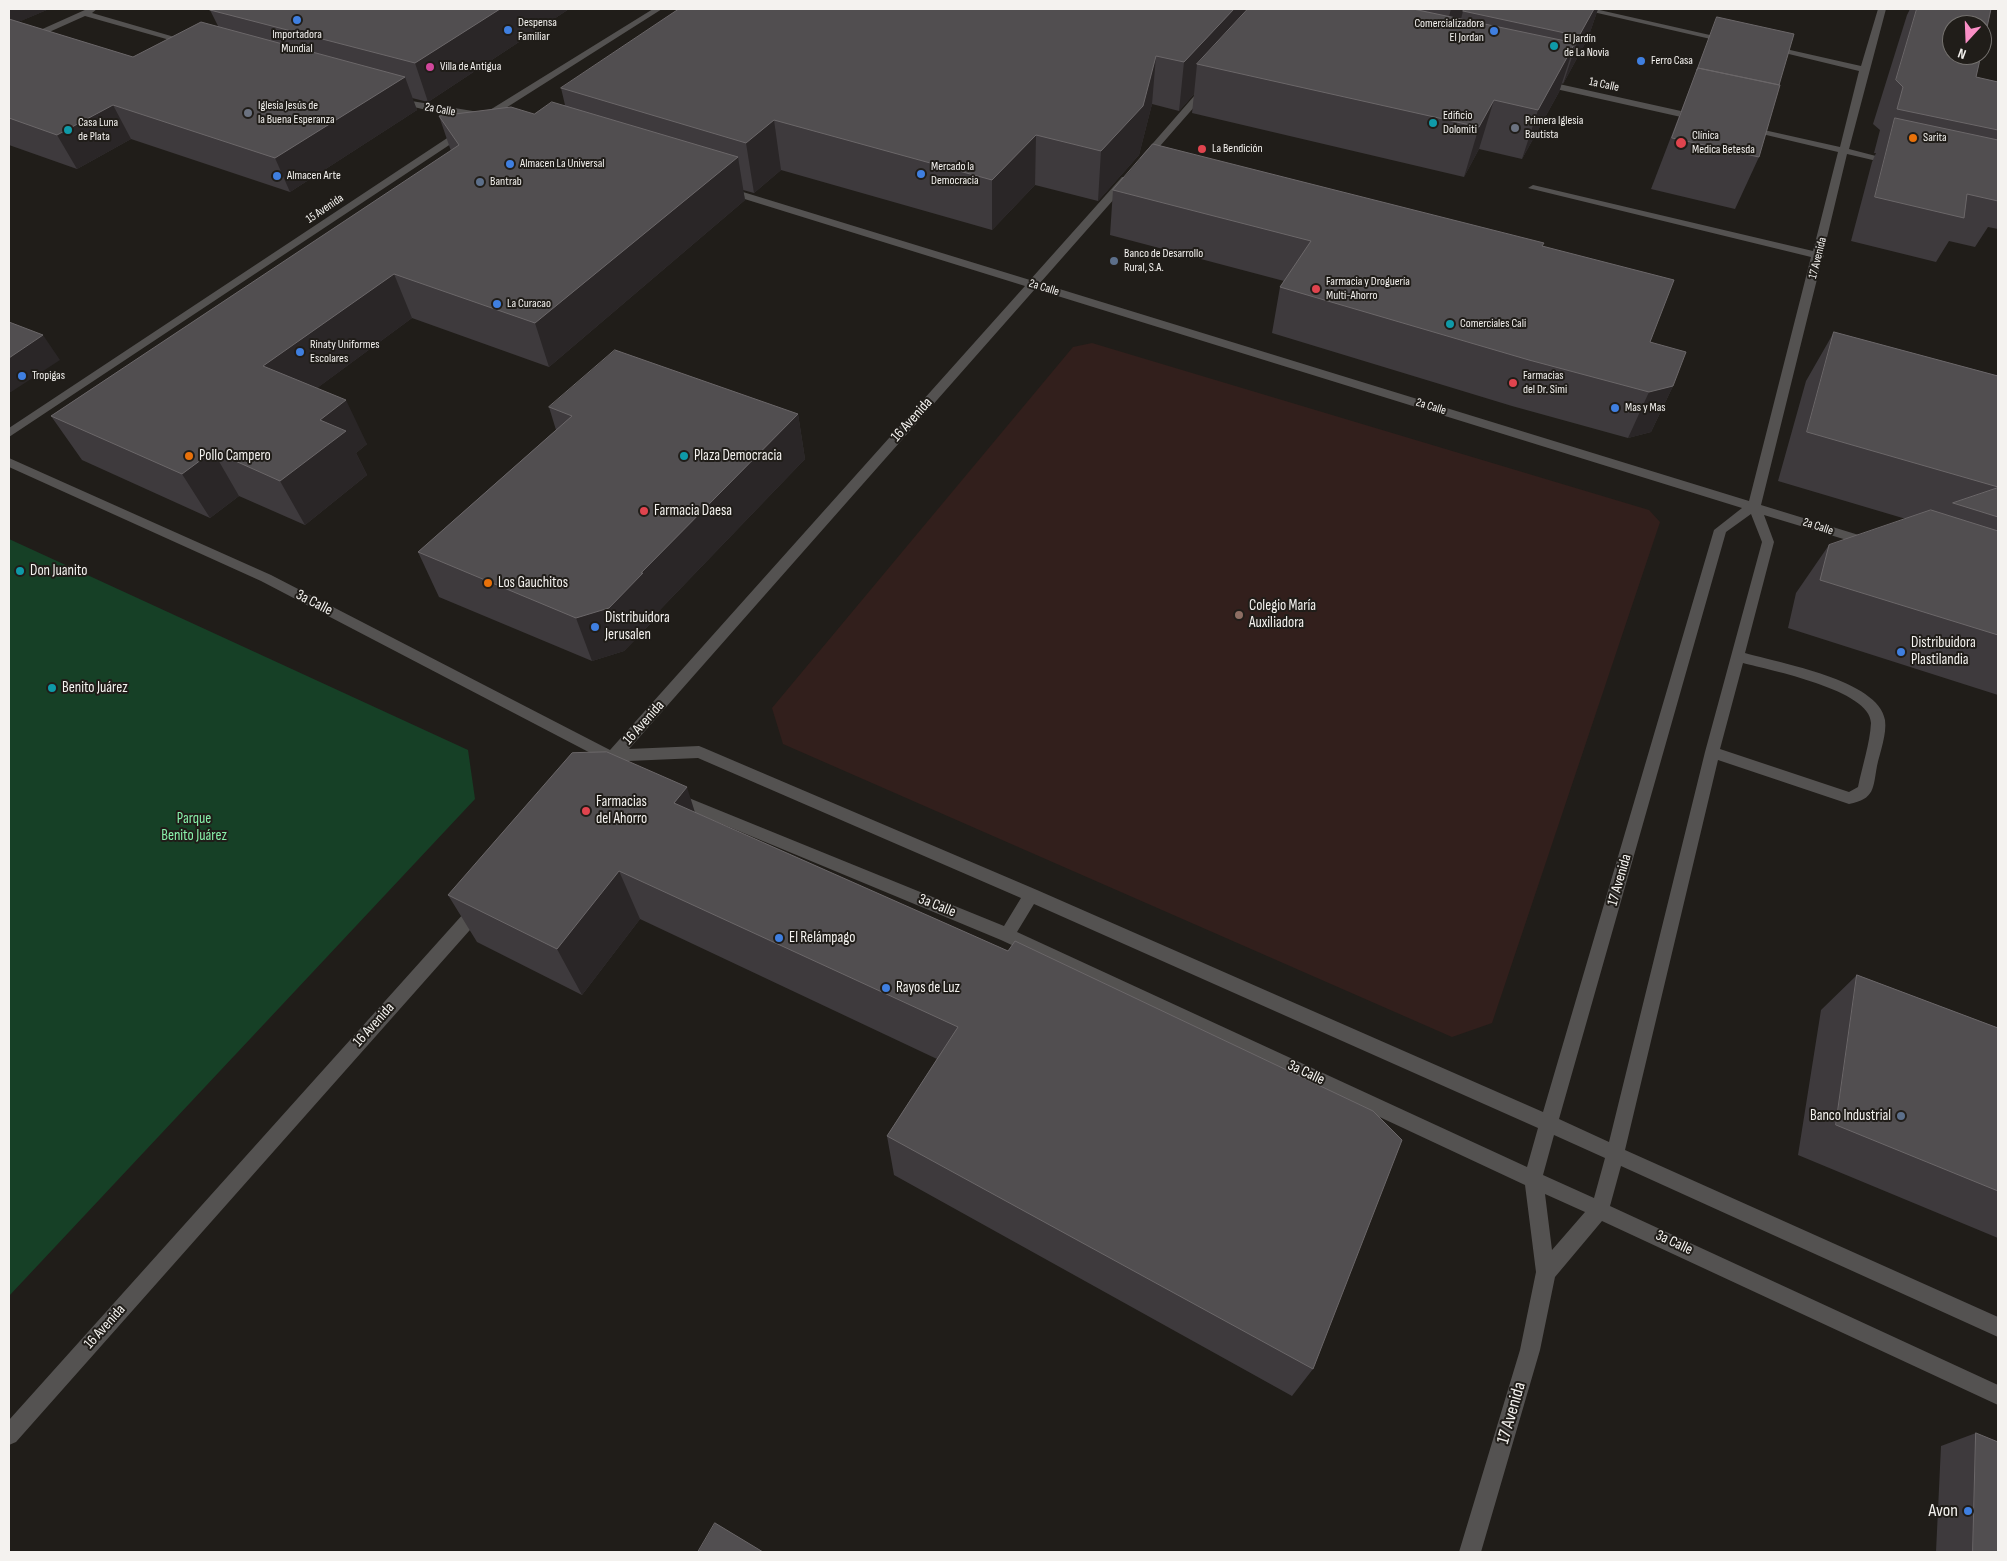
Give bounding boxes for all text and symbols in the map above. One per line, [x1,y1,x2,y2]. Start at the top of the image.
marker: Importadora Mundial [291,14,303,26]
north arrow [1942,15,1992,65]
place label: Despensa Familiar [518,16,557,44]
place label: Comercializadora El Jordan [1414,17,1484,45]
marker: Despensa Familiar [502,24,514,36]
marker: Comercializadora El Jordan [1488,25,1500,37]
place label: Importadora Mundial [272,28,322,56]
place label: El Jardín de La Novia [1564,32,1609,60]
marker: El Jardín de La Novia [1548,40,1560,52]
text: N [1956,44,1968,63]
place label: Ferro Casa [1651,54,1693,68]
marker: Ferro Casa [1635,55,1647,67]
place label: Villa de Antigua [440,60,501,74]
marker: Villa de Antigua [424,61,436,73]
street label: 1a Calle [1588,75,1620,95]
place label: Iglesia Jesús de la Buena Esperanza [258,99,335,127]
street label: 2a Calle [423,100,457,120]
marker: Iglesia Jesús de la Buena Esperanza [242,107,254,119]
place label: Edificio Dolomiti [1443,109,1477,137]
place label: Primera Iglesia Bautista [1525,114,1583,142]
place label: Casa Luna de Plata [78,116,118,144]
marker: Edificio Dolomiti [1427,117,1439,129]
marker: Primera Iglesia Bautista [1509,122,1521,134]
marker: Casa Luna de Plata [62,124,74,136]
place label: Clínica Medica Betesda [1692,129,1755,157]
place label: Sarita [1923,131,1947,145]
marker: Sarita [1907,132,1919,144]
marker: Clínica Medica Betesda [1674,136,1688,150]
place label: La Bendición [1212,142,1263,156]
marker: La Bendición [1196,143,1208,155]
place label: Almacen La Universal [520,157,604,171]
marker: Almacen La Universal [504,158,516,170]
place label: Mercado la Democracia [931,160,979,188]
marker: Mercado la Democracia [915,168,927,180]
place label: Almacen Arte [287,169,341,183]
marker: Almacen Arte [271,170,283,182]
place label: Bantrab [490,175,522,189]
marker: Bantrab [474,176,486,188]
street label: 15 Avenida [303,191,347,227]
street label: 17 Avenida [1806,236,1830,280]
place label: Banco de Desarrollo Rural, S.A. [1124,247,1203,275]
marker: Banco de Desarrollo Rural, S.A. [1108,255,1120,267]
place label: Farmacia y Droguería Multi-Ahorro [1326,275,1410,303]
street label: 2a Calle [1027,277,1061,299]
marker: Farmacia y Droguería Multi-Ahorro [1310,283,1322,295]
place label: La Curacao [507,297,551,311]
marker: La Curacao [491,298,503,310]
place label: Comerciales Cali [1460,317,1526,331]
marker: Comerciales Cali [1444,318,1456,330]
place label: Rinaty Uniformes Escolares [310,338,380,366]
marker: Rinaty Uniformes Escolares [294,346,306,358]
place label: Tropigas [32,369,65,383]
place label: Farmacias del Dr. Simi [1523,369,1567,397]
marker: Tropigas [16,370,28,382]
marker: Farmacias del Dr. Simi [1507,377,1519,389]
street label: 16 Avenida [887,394,937,446]
street label: 2a Calle [1414,396,1448,418]
place label: Mas y Mas [1625,401,1666,415]
marker: Mas y Mas [1609,402,1621,414]
place label: Pollo Campero [199,447,271,465]
place label: Plaza Democracia [694,447,782,465]
marker: Pollo Campero [183,450,195,462]
marker: Plaza Democracia [678,450,690,462]
place label: Farmacia Daesa [654,502,732,520]
marker: Farmacia Daesa [638,505,650,517]
street label: 2a Calle [1801,515,1835,539]
place label: Don Juanito [30,562,87,580]
marker: Don Juanito [14,565,26,577]
place label: Los Gauchitos [498,574,568,592]
marker: Los Gauchitos [482,577,494,589]
street label: 3a Calle [293,586,335,620]
place label: Colegio María Auxiliadora [1249,597,1316,632]
place label: Distribuidora Jerusalen [605,609,670,644]
marker: Colegio María Auxiliadora [1233,609,1245,621]
marker: Distribuidora Jerusalen [589,621,601,633]
place label: Distribuidora Plastilandia [1911,634,1976,669]
marker: Distribuidora Plastilandia [1895,646,1907,658]
place label: Benito Juárez [62,679,128,697]
marker: Benito Juárez [46,682,58,694]
street label: 16 Avenida [619,697,669,749]
place label: Farmacias del Ahorro [596,793,647,828]
marker: Farmacias del Ahorro [580,805,592,817]
park label: Parque Benito Juárez [161,810,227,845]
street label: 17 Avenida [1604,852,1636,908]
street label: 3a Calle [916,890,958,922]
place label: El Relámpago [789,929,855,947]
marker: El Relámpago [773,932,785,944]
place label: Rayos de Luz [896,979,960,997]
marker: Rayos de Luz [880,982,892,994]
street label: 16 Avenida [349,999,399,1051]
street label: 3a Calle [1285,1057,1327,1089]
place label: Banco Industrial [1810,1107,1891,1125]
marker: Banco Industrial [1895,1110,1907,1122]
street label: 3a Calle [1653,1227,1695,1259]
street label: 16 Avenida [80,1301,130,1353]
street label: 17 Avenida [1493,1380,1531,1446]
place label: Avon [1929,1500,1958,1522]
marker: Avon [1962,1505,1974,1517]

